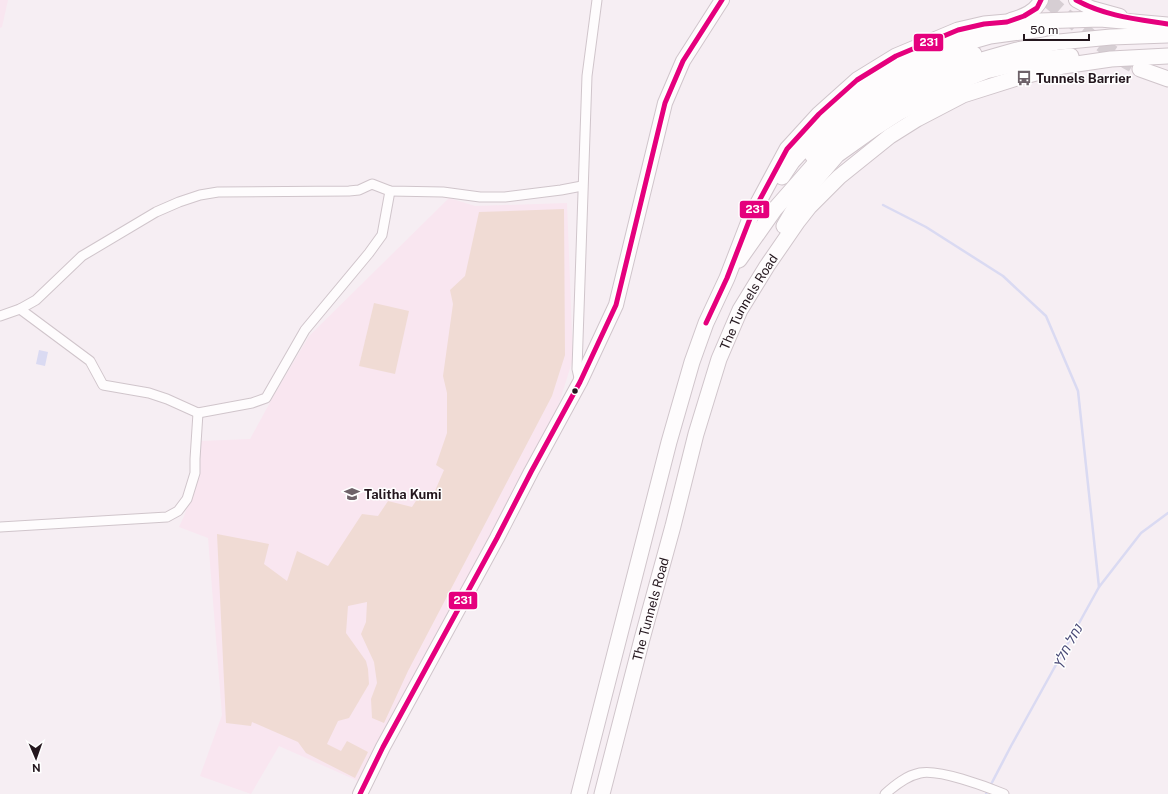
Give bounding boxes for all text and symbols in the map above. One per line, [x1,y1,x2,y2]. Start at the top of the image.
scale bar [1024,16,1089,42]
text: 50 m [1030,23,1058,37]
line badge: 231 [913,33,944,52]
text: 231 [919,36,939,48]
bus stop icon: Tunnels Barrier [1015,69,1033,87]
place label: Tunnels Barrier [1036,71,1132,86]
line badge: 231 [739,200,770,219]
text: 231 [745,203,765,215]
street label: The Tunnels Road [717,251,781,352]
unlabelled marker [570,386,580,396]
school or university icon: Talitha Kumi [343,485,361,503]
place label: Talitha Kumi [364,487,441,502]
street label: The Tunnels Road [630,556,672,663]
line badge: 231 [448,591,478,610]
text: 231 [453,594,473,606]
water label: נחל חלץ [1049,621,1086,671]
north arrow [16,738,56,778]
text: N [32,762,41,774]

